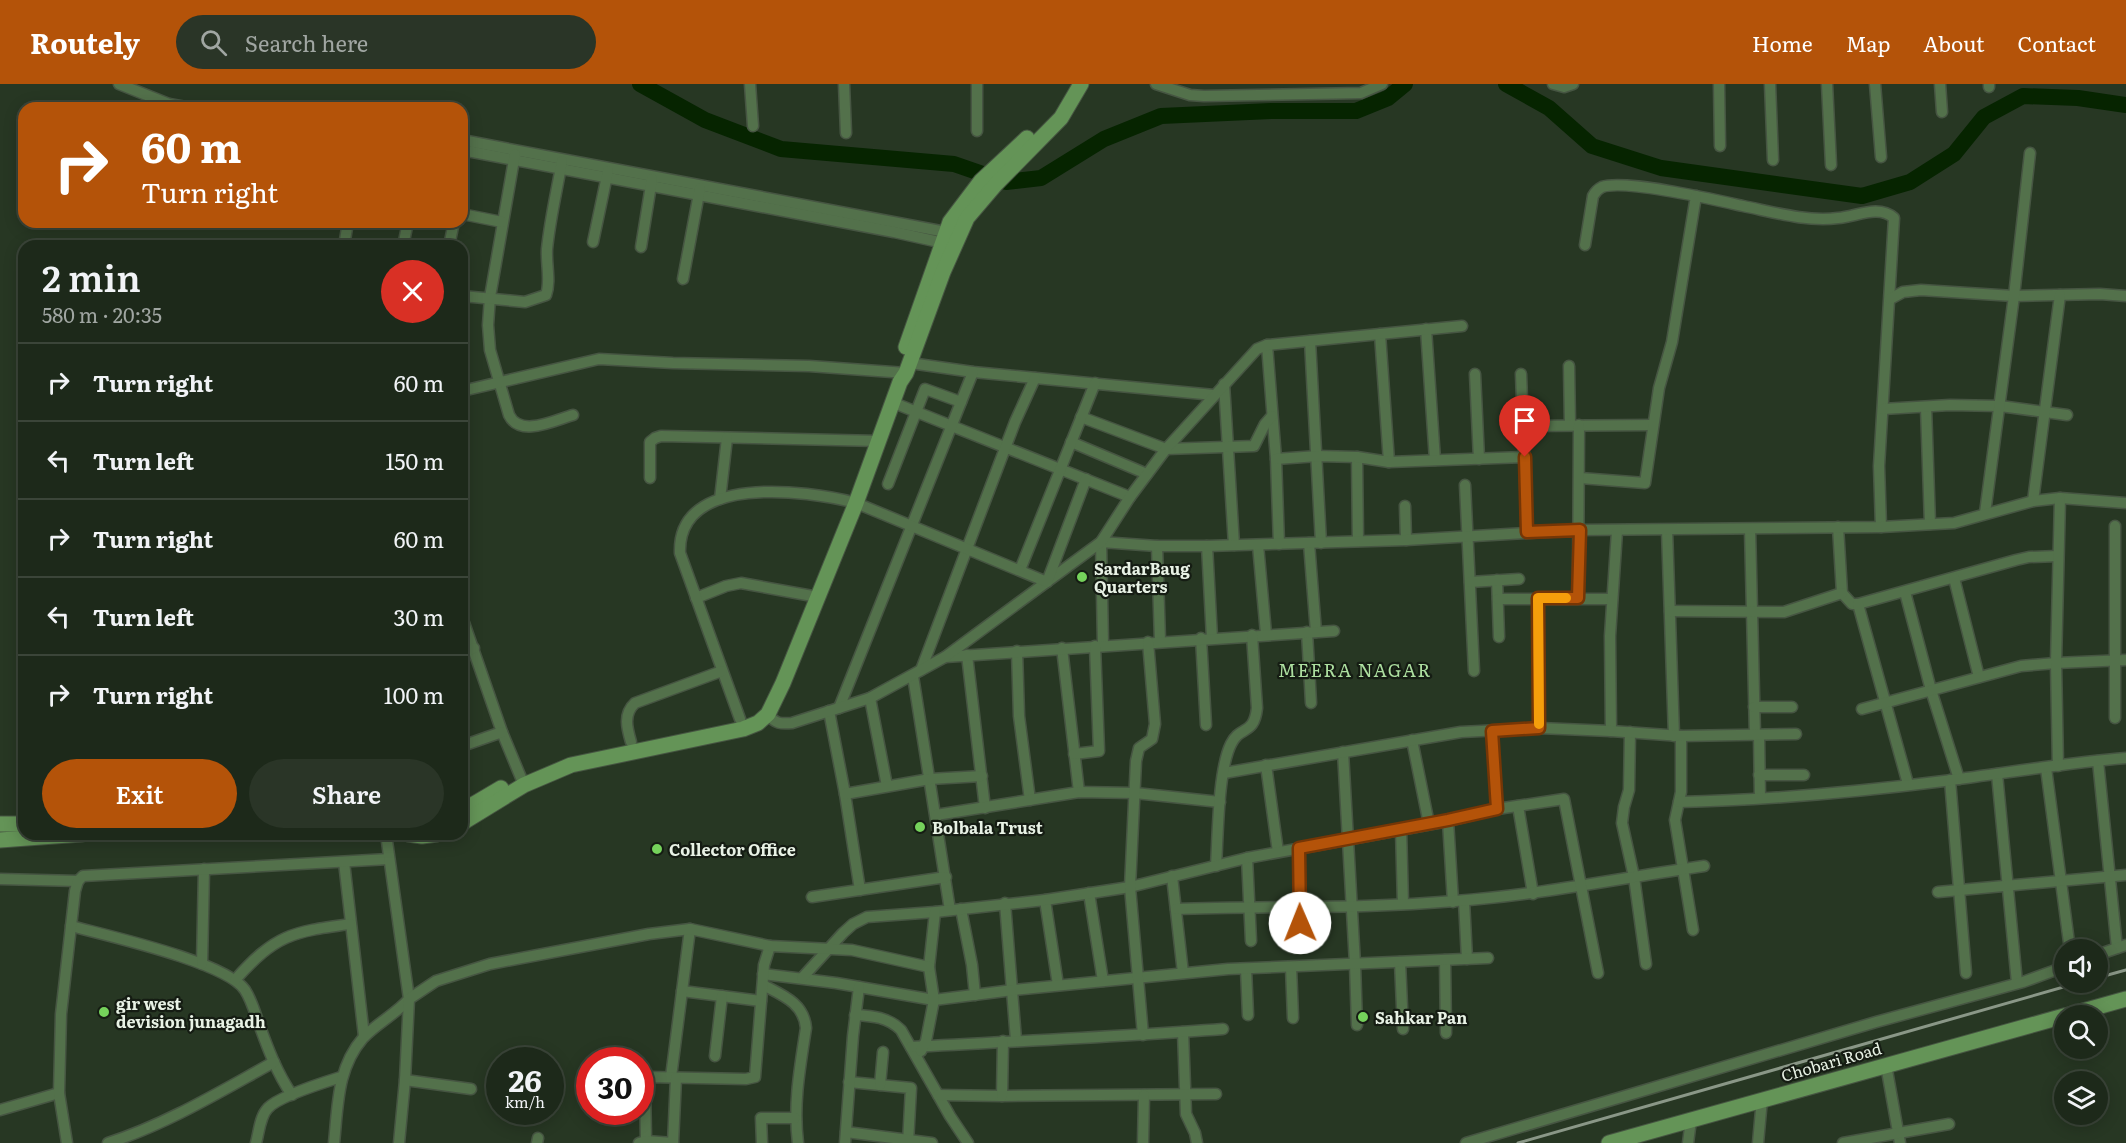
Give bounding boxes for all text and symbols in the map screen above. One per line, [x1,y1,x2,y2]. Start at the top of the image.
search box [176,15,596,69]
text: Routely [30,21,140,63]
icon: search [197,26,230,59]
text: Search here [245,26,368,59]
text: Home [1752,27,1813,58]
text: Map [1846,27,1890,58]
text: About [1923,27,1985,58]
text: Contact [2018,27,2096,58]
text: 60 m [141,114,242,176]
icon: right [42,126,120,204]
text: Turn right [141,171,278,211]
text: 2 min [42,250,141,303]
button: close [381,260,444,323]
text: 580 m · 20:35 [42,299,162,329]
icon: right [42,366,75,399]
text: Turn right [93,366,213,399]
text: 60 m [394,366,444,399]
pin [1499,395,1550,457]
icon: arrive [1508,404,1541,437]
icon: left [42,444,75,477]
text: Turn left [93,444,194,477]
text: 150 m [385,444,444,477]
icon: right [42,522,75,555]
text: Turn right [93,522,213,555]
text: 60 m [394,522,444,555]
place label: SardarBaug Quarters [1094,556,1190,598]
marker: SardarBaug Quarters [1075,570,1089,584]
icon: left [42,600,75,633]
text: Turn left [93,600,194,633]
text: 30 m [394,600,444,633]
district label: MEERA NAGAR [1278,656,1432,683]
icon: right [42,678,75,711]
text: Turn right [93,678,213,711]
text: 100 m [384,678,444,711]
button: Exit [42,759,237,828]
button: Share [249,759,444,828]
place label: Bolbala Trust [932,815,1043,839]
marker: Bolbala Trust [913,820,927,834]
place label: Collector Office [669,837,796,861]
marker: Collector Office [650,842,664,856]
position arrow [1268,891,1332,955]
map controls [2054,939,2108,1125]
button: sound [2054,939,2108,993]
place label: gir west devision junagadh [116,991,266,1033]
marker: gir west devision junagadh [97,1005,111,1019]
place label: Sahkar Pan [1375,1005,1467,1029]
button: search [2054,1005,2108,1059]
marker: Sahkar Pan [1356,1010,1370,1024]
street label: Chobari Road [1778,1035,1884,1087]
speed limit sign: 30 [576,1047,654,1125]
text: 26 [508,1057,542,1101]
button: layers [2054,1071,2108,1125]
text: km/h [505,1090,545,1113]

